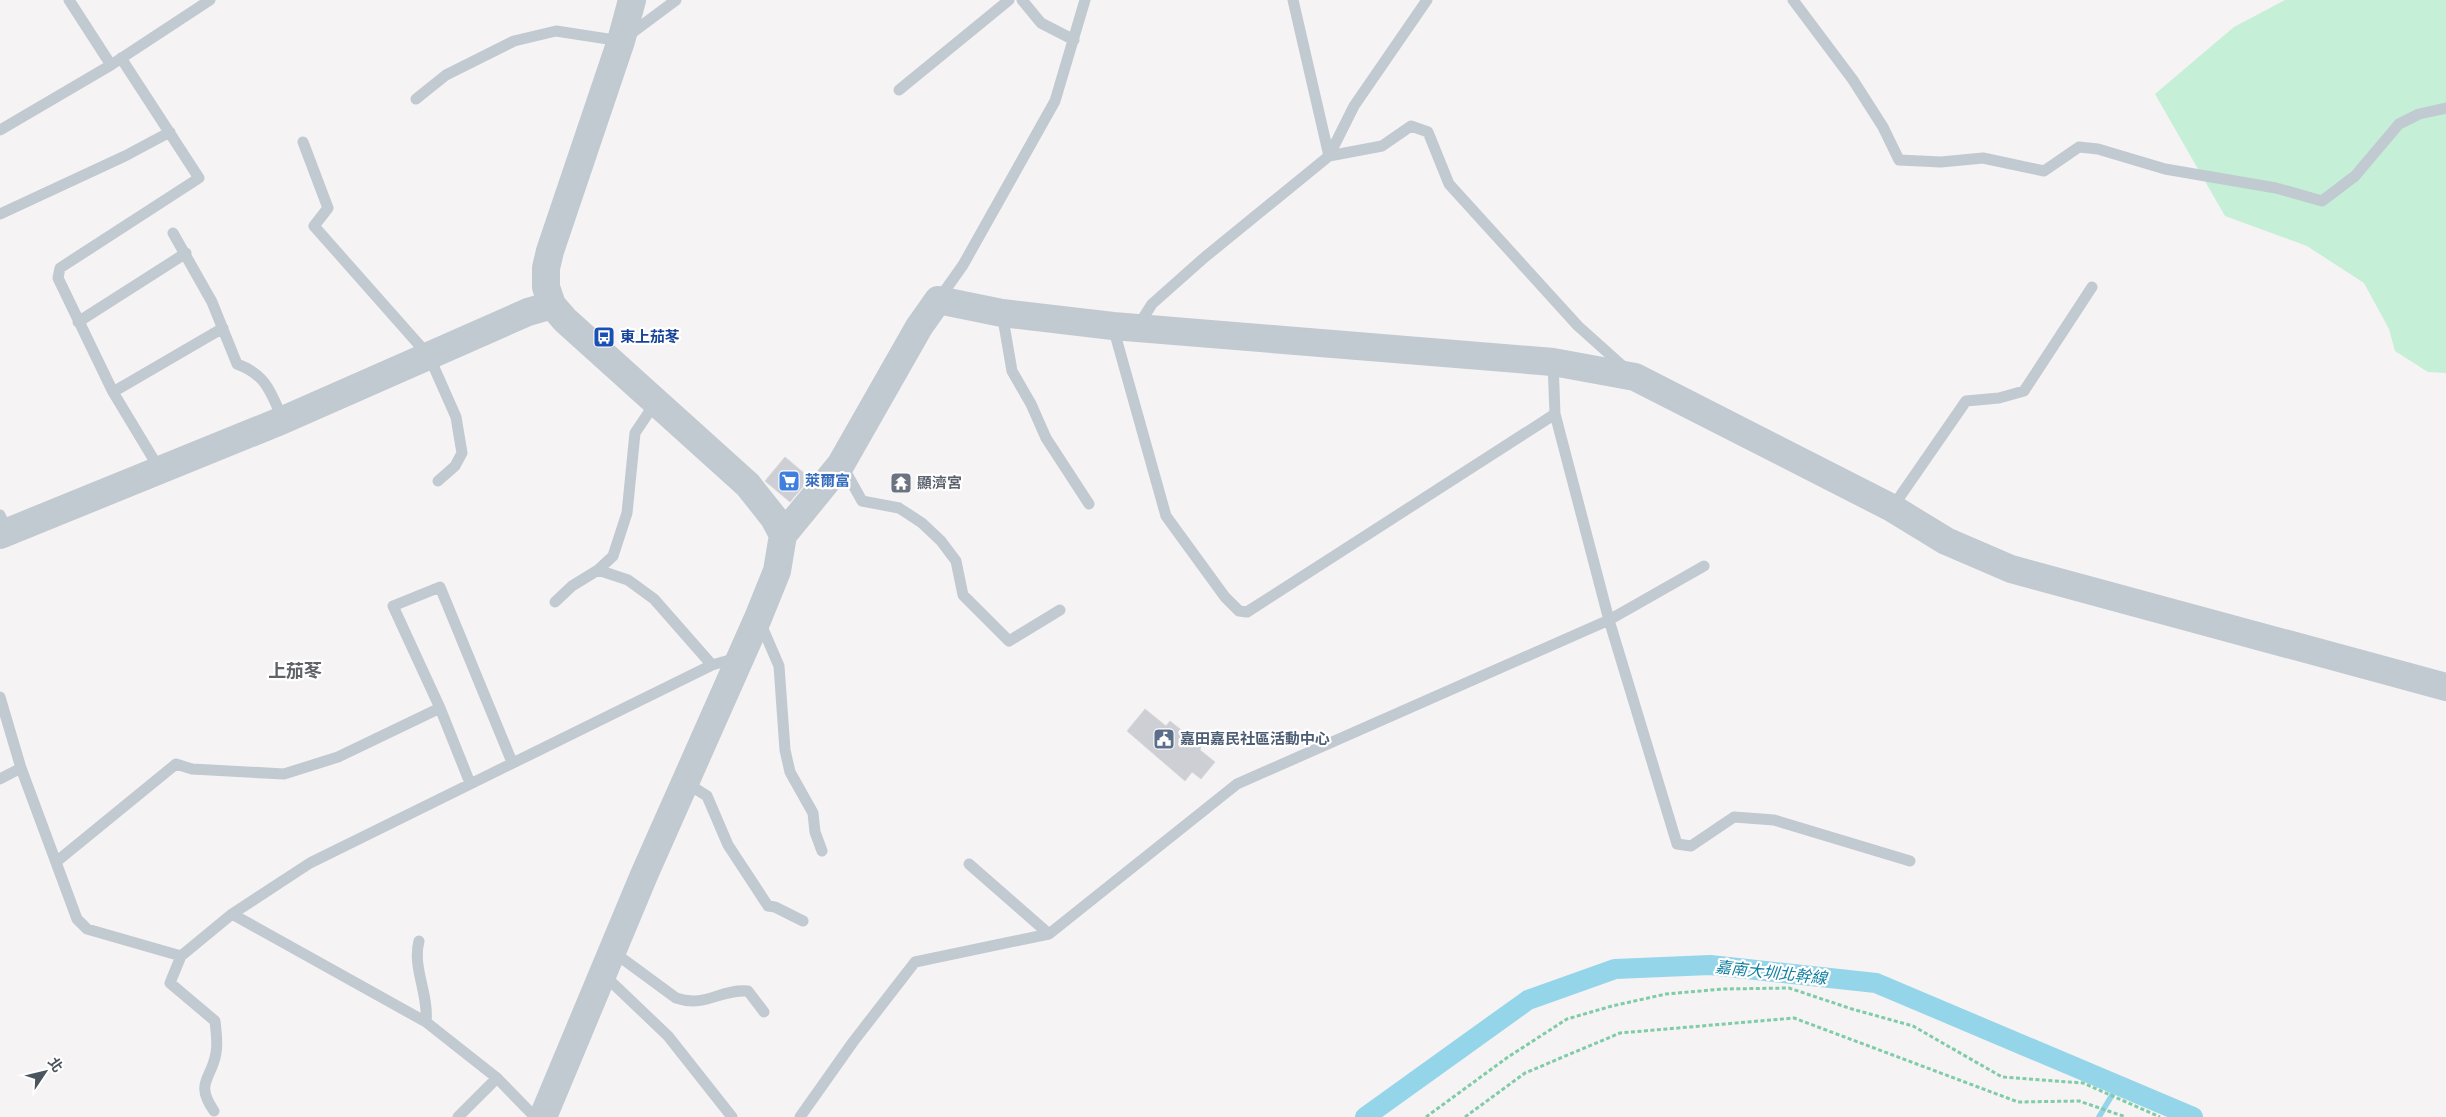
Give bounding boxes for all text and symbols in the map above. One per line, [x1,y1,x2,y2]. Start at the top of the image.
bus stop icon: 東上茄苳 [592,325,616,349]
place label: 東上茄苳 [620,328,680,345]
supermarket icon: 萊爾富 [777,469,801,493]
temple icon: 顯濟宮 [889,471,913,495]
place label: 萊爾富 [805,472,850,489]
place label: 顯濟宮 [917,474,962,491]
district label: 上茄苳 [268,660,322,680]
public building icon: 嘉田嘉民社區活動中心 [1152,727,1176,751]
place label: 嘉田嘉民社區活動中心 [1180,730,1330,747]
water label: 嘉南大圳北幹線 [1714,957,1830,987]
north arrow [20,1047,70,1097]
text: 北 [45,1054,66,1075]

